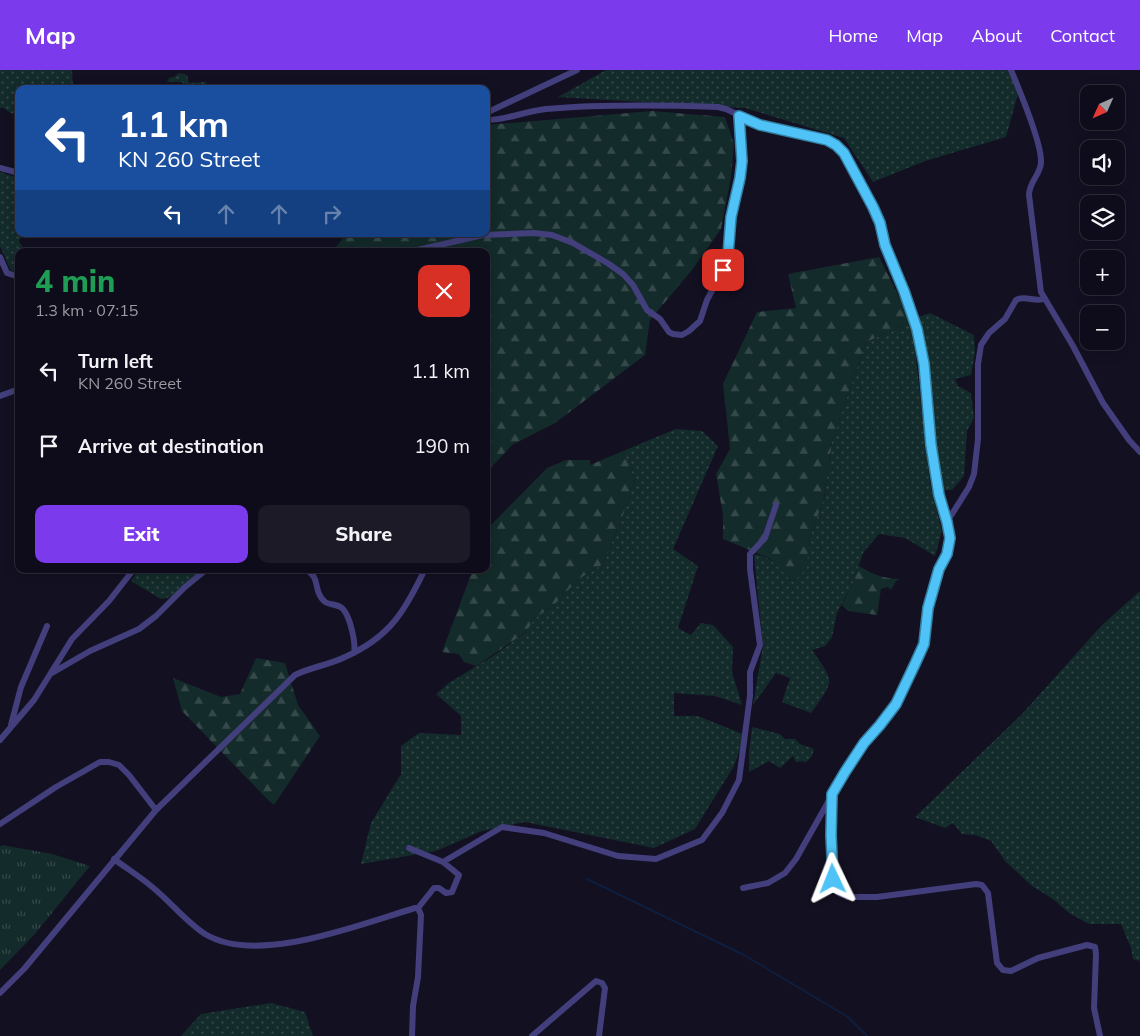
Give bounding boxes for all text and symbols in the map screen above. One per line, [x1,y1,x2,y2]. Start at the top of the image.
text: Map [25,20,76,50]
text: Home [828,24,878,47]
text: Map [906,24,943,47]
text: About [971,24,1022,47]
text: Contact [1050,24,1115,47]
north arrow [1080,85,1125,130]
map controls [1080,85,1125,350]
text: 1.1 km [118,102,229,146]
icon: left [35,105,100,170]
button: sound [1080,140,1125,185]
text: KN 260 Street [118,145,260,173]
button: layers [1080,195,1125,240]
icon: left [159,200,187,228]
icon: ahead [212,200,240,228]
icon: ahead [265,200,293,228]
icon: right [318,200,346,228]
pin [702,249,744,291]
button: + [1080,250,1125,295]
icon: arrive [709,256,737,284]
text: 4 min [35,262,115,300]
button: close [418,265,470,317]
text: 1.3 km · 07:15 [35,300,138,320]
button: − [1080,305,1125,350]
text: Turn left [78,349,153,373]
icon: left [35,357,63,385]
text: 1.1 km [411,359,470,383]
text: KN 260 Street [78,373,182,393]
icon: arrive [35,432,63,460]
text: Arrive at destination [78,434,264,458]
text: 190 m [414,434,470,458]
button: Exit [35,505,248,563]
button: Share [258,505,470,563]
position arrow [806,852,858,904]

